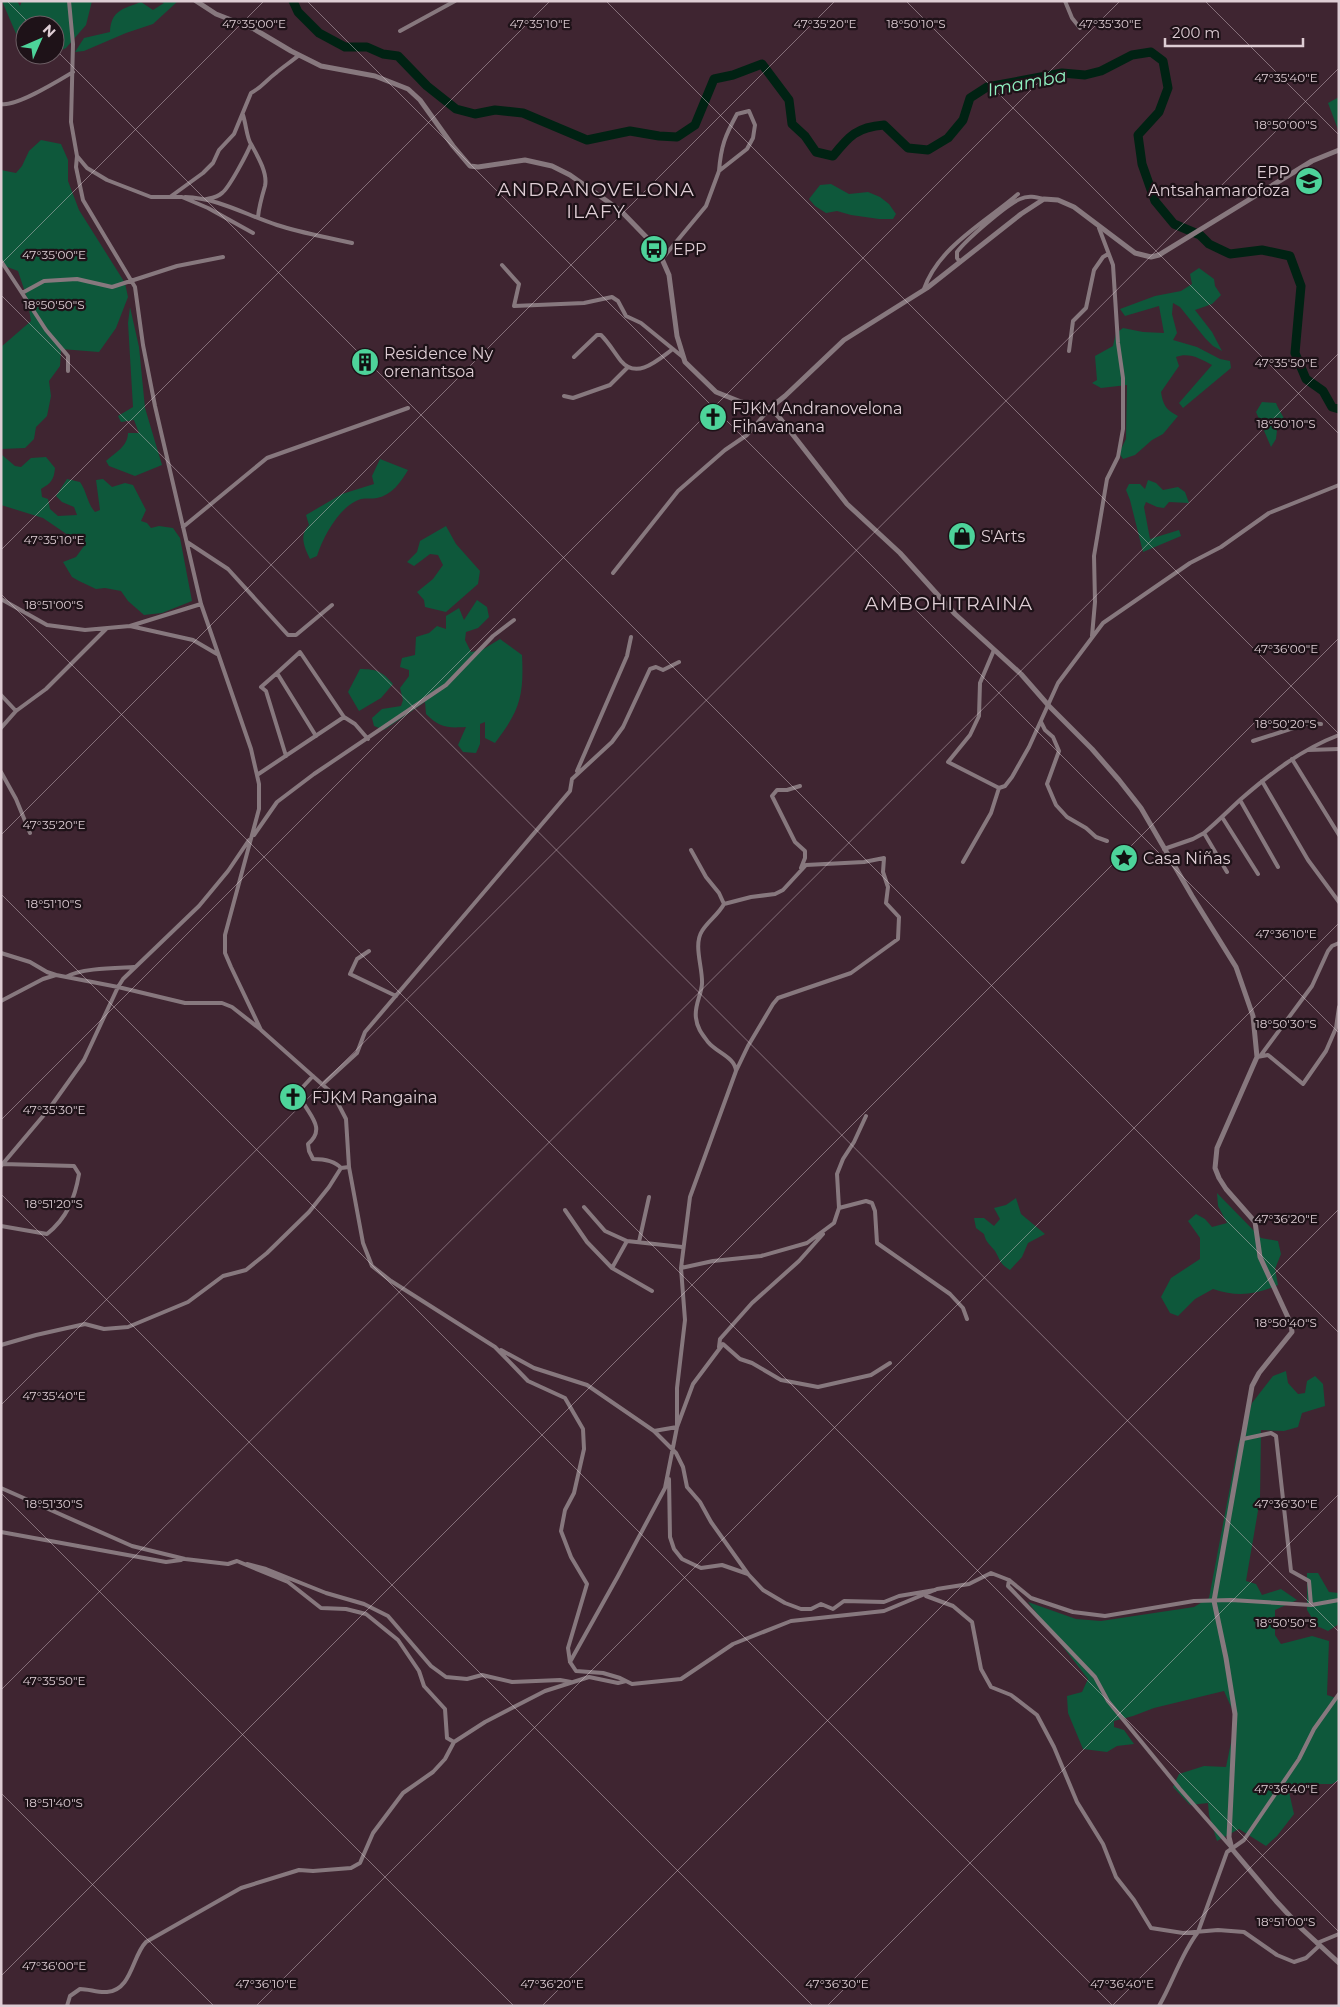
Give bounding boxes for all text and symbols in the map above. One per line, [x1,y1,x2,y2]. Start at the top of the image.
north arrow [15,15,65,65]
scale bar [1165,15,1302,47]
text: 47°35'00"E [222,16,286,31]
text: 47°35'10"E [510,16,570,31]
text: 47°35'20"E [793,16,857,31]
text: 18°50'10"S [886,16,946,31]
text: 47°35'30"E [1078,16,1142,31]
text: N [39,20,60,41]
text: 200 m [1172,23,1220,42]
water label: Imamba [986,65,1068,101]
text: 47°35'40"E [1254,70,1318,85]
text: 18°50'00"S [1255,117,1317,132]
place label: EPP Antsahamarofoza [1148,163,1290,200]
school or university icon: EPP Antsahamarofoza [1294,166,1324,196]
district label: ANDRANOVELONA ILAFY [497,178,695,223]
bus stop icon: EPP [639,234,669,264]
place label: EPP [673,240,707,259]
text: 47°35'00"E [22,247,86,262]
text: 18°50'50"S [23,297,85,312]
place label: Residence Ny orenantsoa [384,344,493,381]
building icon: Residence Ny orenantsoa [350,347,380,377]
text: 47°35'50"E [1255,355,1317,370]
place label: FJKM Andranovelona Fihavanana [732,399,902,436]
church icon: FJKM Andranovelona Fihavanana [698,402,728,432]
text: 18°50'10"S [1256,416,1316,431]
shop icon: S'Arts [947,521,977,551]
place label: S'Arts [981,527,1026,546]
text: 47°35'10"E [24,532,84,547]
district label: AMBOHITRAINA [865,592,1033,615]
text: 18°51'00"S [25,597,83,612]
text: 47°36'00"E [1254,641,1318,656]
text: 18°50'20"S [1255,716,1317,731]
text: 47°35'20"E [22,817,86,832]
place icon: Casa Niñas [1109,843,1139,873]
place label: Casa Niñas [1143,849,1231,868]
text: 18°51'10"S [26,896,82,911]
text: 47°36'10"E [1255,926,1317,941]
text: 18°50'30"S [1255,1016,1317,1031]
church icon: FJKM Rangaina [278,1082,308,1112]
place label: FJKM Rangaina [312,1088,437,1107]
text: 47°35'30"E [22,1102,86,1117]
text: 18°51'20"S [25,1196,83,1211]
text: 47°36'20"E [1254,1211,1318,1226]
text: 18°50'40"S [1255,1315,1317,1330]
text: 47°35'40"E [22,1388,86,1403]
text: 18°51'30"S [25,1496,83,1511]
text: 47°36'30"E [1254,1496,1318,1511]
text: 18°50'50"S [1255,1615,1317,1630]
text: 47°35'50"E [23,1673,85,1688]
text: 47°36'40"E [1254,1781,1318,1796]
text: 18°51'40"S [25,1795,83,1810]
text: 18°51'00"S [1257,1914,1315,1929]
text: 47°36'00"E [22,1958,86,1973]
text: 47°36'10"E [235,1976,297,1991]
text: 47°36'20"E [520,1976,584,1991]
text: 47°36'30"E [805,1976,869,1991]
text: 47°36'40"E [1090,1976,1154,1991]

